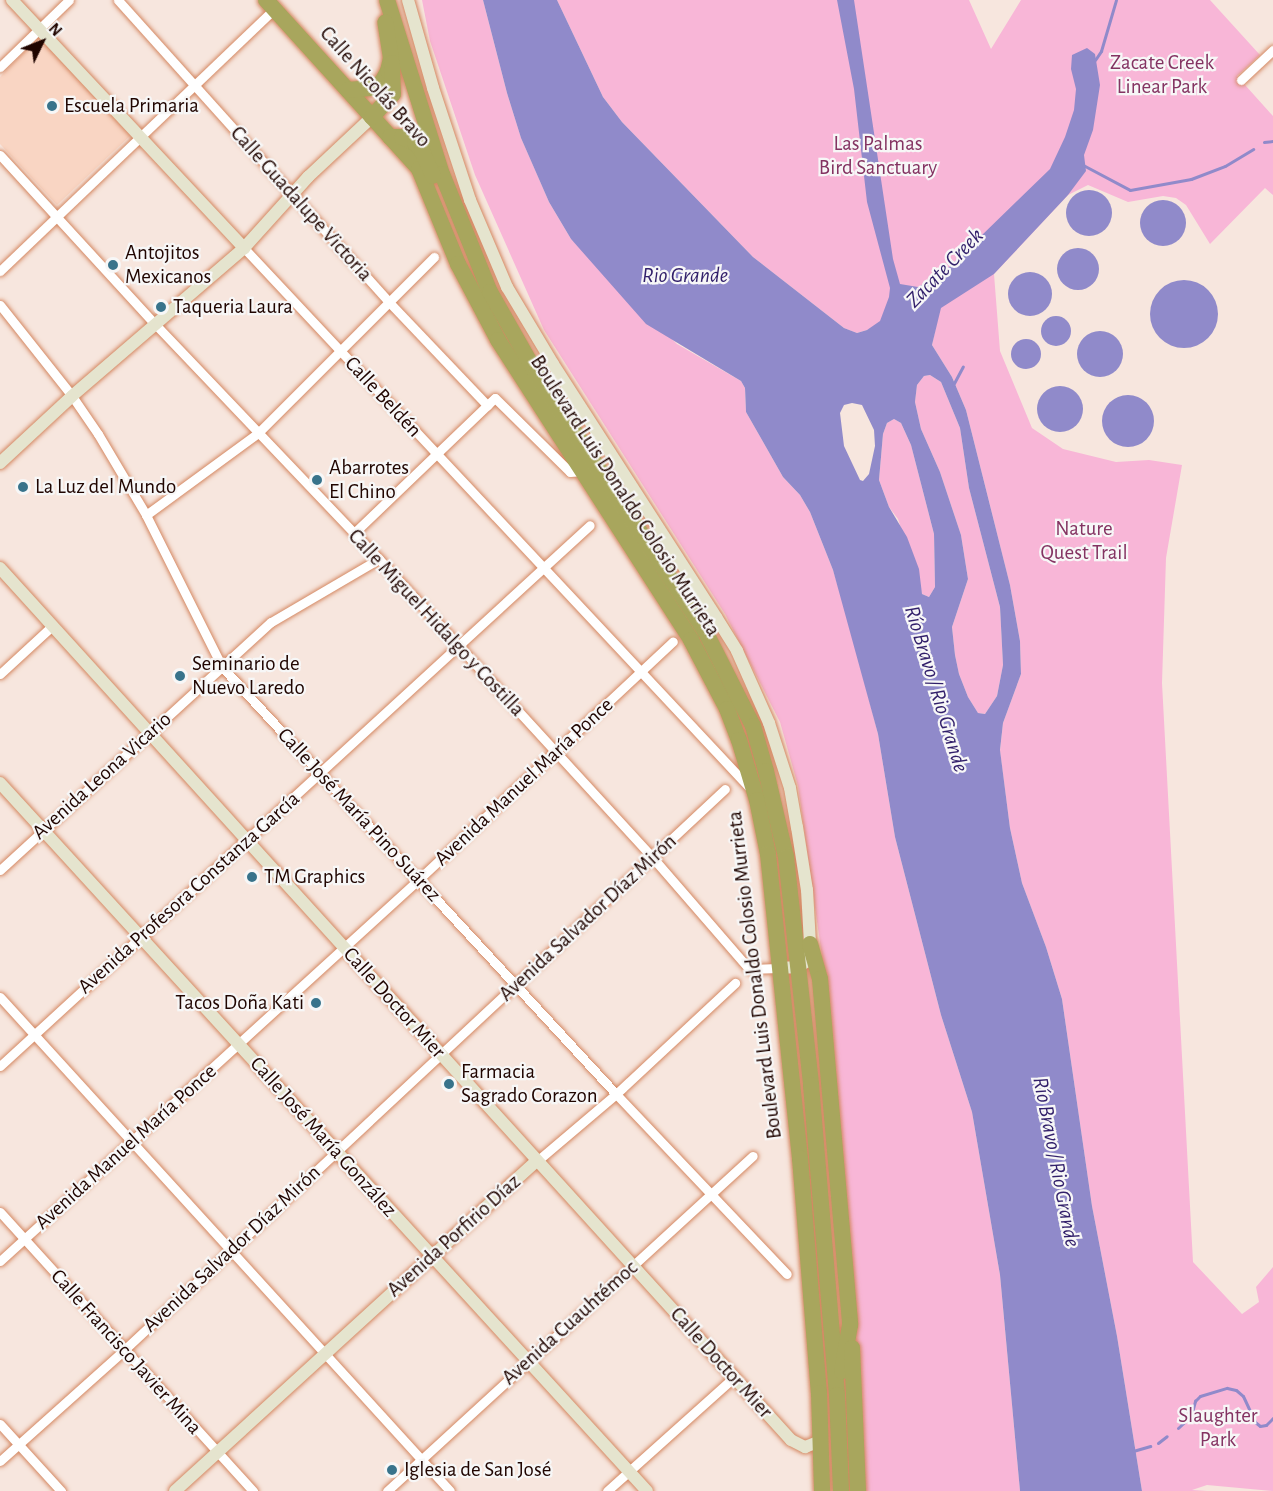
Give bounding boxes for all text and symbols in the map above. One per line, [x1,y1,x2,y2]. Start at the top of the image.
north arrow [12,12,72,72]
text: N [46,20,65,39]
street label: Calle Nicolás Bravo [314,21,436,153]
park label: Zacate Creek Linear Park [1110,50,1214,100]
place label: Escuela Primaria [64,93,199,119]
marker: Escuela Primaria [45,99,59,113]
street label: Calle Guadalupe Victoria [225,121,377,287]
park label: Las Palmas Bird Sanctuary [819,131,937,181]
water label: Zacate Creek [901,223,989,313]
place label: Antojitos Mexicanos [125,240,211,290]
marker: Antojitos Mexicanos [106,258,120,272]
water label: Rio Grande [642,263,728,289]
place label: Taqueria Laura [173,294,293,320]
marker: Taqueria Laura [154,300,168,314]
street label: Calle Beldén [339,351,427,443]
street label: Boulevard Luis Donaldo Colosio Murrieta [525,351,725,641]
place label: Abarrotes El Chino [329,455,409,505]
marker: Abarrotes El Chino [310,473,324,487]
place label: La Luz del Mundo [35,474,176,500]
marker: La Luz del Mundo [16,480,30,494]
park label: Nature Quest Trail [1040,516,1128,566]
street label: Calle Miguel Hidalgo y Costilla [343,524,529,722]
water label: Río Bravo / Rio Grande [898,603,974,775]
place label: Seminario de Nuevo Laredo [192,651,305,701]
marker: Seminario de Nuevo Laredo [173,669,187,683]
street label: Avenida Manuel María Ponce [429,693,619,871]
street label: Avenida Leona Vicario [27,707,177,845]
street label: Calle José María Pino Suárez [272,723,446,907]
street label: Avenida Profesora Constanza García [73,787,305,999]
street label: Boulevard Luis Donaldo Colosio Murrieta [722,810,788,1140]
street label: Avenida Salvador Díaz Mirón [494,829,682,1007]
place label: TM Graphics [264,864,365,890]
marker: TM Graphics [245,870,259,884]
street label: Calle Doctor Mier [337,942,451,1064]
place label: Tacos Doña Kati [175,990,304,1016]
marker: Tacos Doña Kati [309,996,323,1010]
street label: Calle José María González [244,1052,402,1222]
street label: Avenida Manuel María Ponce [30,1059,222,1235]
place label: Farmacia Sagrado Corazon [461,1059,597,1109]
water label: Río Bravo / Rio Grande [1027,1075,1085,1249]
marker: Farmacia Sagrado Corazon [442,1077,456,1091]
street label: Avenida Salvador Díaz Mirón [138,1160,326,1338]
street label: Avenida Porfirio Díaz [382,1169,526,1303]
street label: Avenida Cuauhtémoc [497,1255,643,1391]
street label: Calle Francisco Javier Mina [45,1264,207,1440]
street label: Calle Doctor Mier [664,1302,778,1424]
park label: Slaughter Park [1178,1403,1258,1453]
place label: Iglesia de San José [404,1457,551,1483]
marker: Iglesia de San José [385,1463,399,1477]

